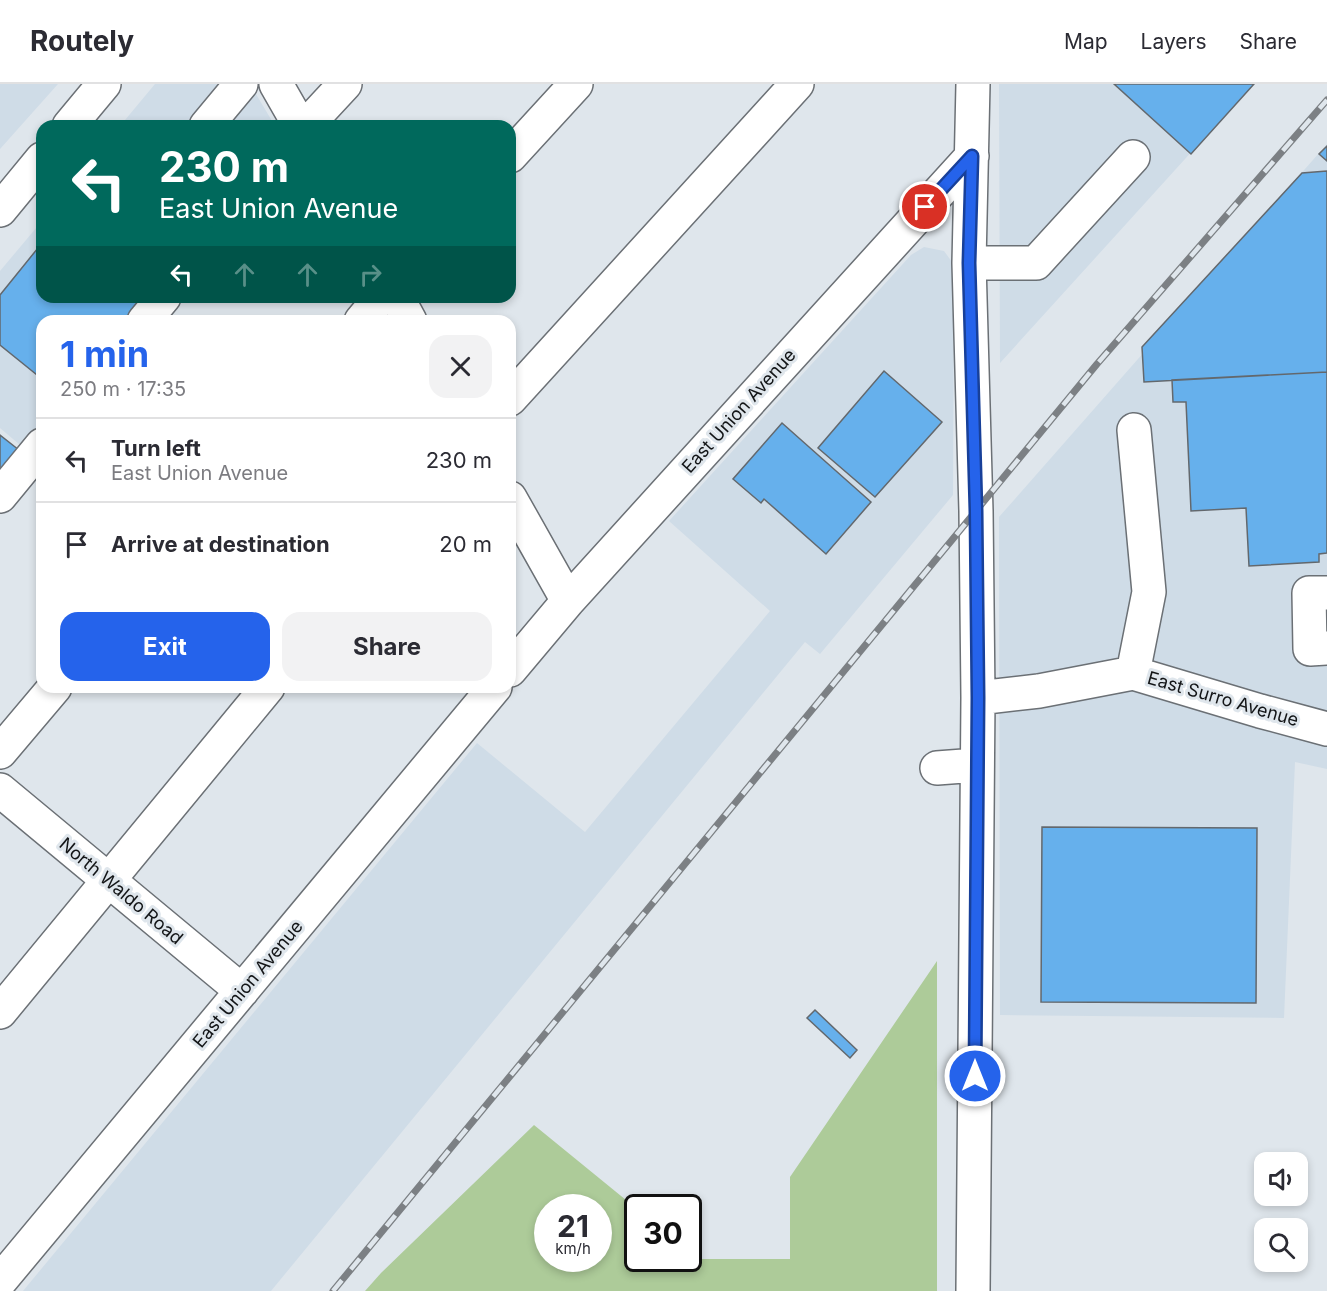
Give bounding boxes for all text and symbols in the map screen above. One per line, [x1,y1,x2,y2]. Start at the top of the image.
text: Routely [30,24,134,58]
text: Map [1064,29,1108,54]
text: Layers [1141,29,1207,54]
text: Share [1240,29,1297,54]
text: 230 m [159,141,289,192]
icon: left [60,144,138,222]
pin [899,181,950,232]
icon: arrive [908,190,941,223]
text: East Union Avenue [159,192,398,225]
icon: left [165,258,198,291]
icon: ahead [228,258,261,291]
icon: ahead [291,258,324,291]
icon: right [354,258,387,291]
text: 1 min [60,332,149,376]
button: close [429,335,492,398]
street label: East Union Avenue [677,344,800,477]
text: 250 m · 17:35 [60,377,186,401]
text: Turn left [111,435,201,461]
icon: left [60,444,93,477]
text: 230 m [426,447,492,473]
text: East Union Avenue [111,461,288,485]
icon: arrive [60,528,93,561]
text: Arrive at destination [111,531,330,557]
text: 20 m [439,531,492,557]
button: Exit [60,612,270,681]
button: Share [282,612,492,681]
street label: East Surro Avenue [1145,667,1301,730]
street label: North Waldo Road [55,833,187,948]
street label: East Union Avenue [188,916,307,1052]
position arrow [943,1044,1007,1108]
map controls [1254,1152,1308,1272]
button: sound [1254,1152,1308,1206]
speed limit sign: 30 [624,1194,702,1272]
text: 21 [557,1208,589,1244]
button: search [1254,1218,1308,1272]
text: km/h [555,1239,591,1258]

